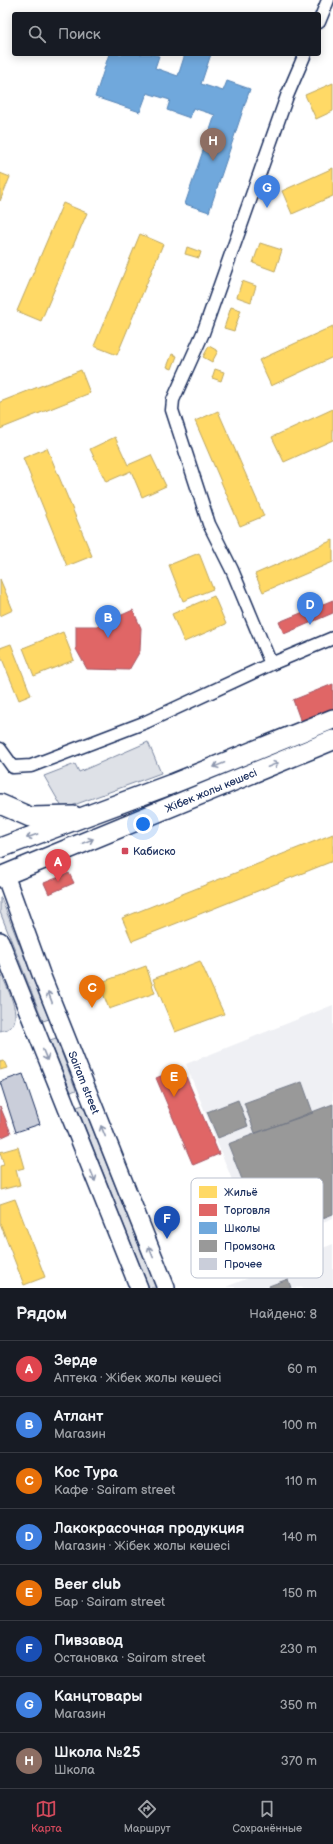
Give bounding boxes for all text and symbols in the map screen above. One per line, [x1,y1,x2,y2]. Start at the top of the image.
search box [12,12,321,56]
icon: search [26,23,48,45]
text: Поиск [58,25,101,44]
pin: H [200,128,226,161]
pin: G [254,175,280,208]
pin: D [297,592,323,625]
pin: B [95,605,121,638]
one-way arrow [266,760,278,768]
one-way arrow [213,762,225,770]
street label: Жібек жолы көшесі [163,766,259,815]
your location [133,814,153,834]
one-way arrow [26,833,38,841]
one-way arrow [81,837,93,844]
place label: Кабиско [133,845,176,858]
marker: Кабиско [120,846,130,856]
pin: A [45,849,71,882]
pin: C [79,975,105,1008]
one-way arrow [45,992,53,1004]
one-way arrow [41,1049,49,1061]
street label: Sairam street [66,1049,103,1116]
pin: E [161,1064,187,1097]
one-way arrow [99,1126,107,1138]
one-way arrow [90,1169,98,1181]
legend [191,1178,323,1278]
text: Жильё [224,1186,258,1199]
text: Торговля [224,1204,270,1217]
pin: F [154,1206,180,1239]
text: Школы [224,1222,260,1235]
text: Промзона [224,1240,276,1253]
one-way arrow [147,1246,155,1258]
text: Прочее [224,1258,262,1271]
text: Рядом [16,1304,67,1324]
text: Найдено: 8 [249,1306,317,1322]
text: Зерде [54,1351,97,1370]
text: A [25,1361,33,1377]
text: 60 m [287,1361,317,1377]
text: Аптека · Жібек жолы көшесі [54,1370,221,1386]
text: Атлант [54,1407,103,1426]
text: B [24,1417,34,1433]
text: 100 m [282,1417,317,1433]
text: Магазин [54,1426,106,1442]
text: Кос Тура [54,1463,118,1482]
text: C [24,1473,34,1489]
text: 110 m [285,1473,317,1489]
text: Кафе · Sairam street [54,1482,175,1498]
text: Лакокрасочная продукция [54,1519,244,1538]
text: D [24,1529,34,1545]
text: 140 m [282,1529,317,1545]
text: Магазин · Жібек жолы көшесі [54,1538,230,1554]
text: Beer club [54,1575,121,1594]
text: E [25,1585,33,1601]
text: 150 m [283,1585,317,1601]
text: Бар · Sairam street [54,1594,165,1610]
text: Пивзавод [54,1631,123,1650]
text: F [25,1641,33,1657]
text: 230 m [280,1641,317,1657]
text: Остановка · Sairam street [54,1650,206,1666]
text: Канцтовары [54,1687,143,1706]
text: G [24,1697,34,1713]
text: 350 m [280,1697,317,1713]
text: Магазин [54,1706,106,1722]
text: Школа №25 [54,1743,140,1762]
text: H [24,1753,34,1769]
text: 370 m [281,1753,317,1769]
text: Школа [54,1762,95,1778]
tab: Карта [31,1798,62,1835]
tab: Маршрут [124,1798,171,1835]
tab: Сохранённые [233,1798,302,1835]

